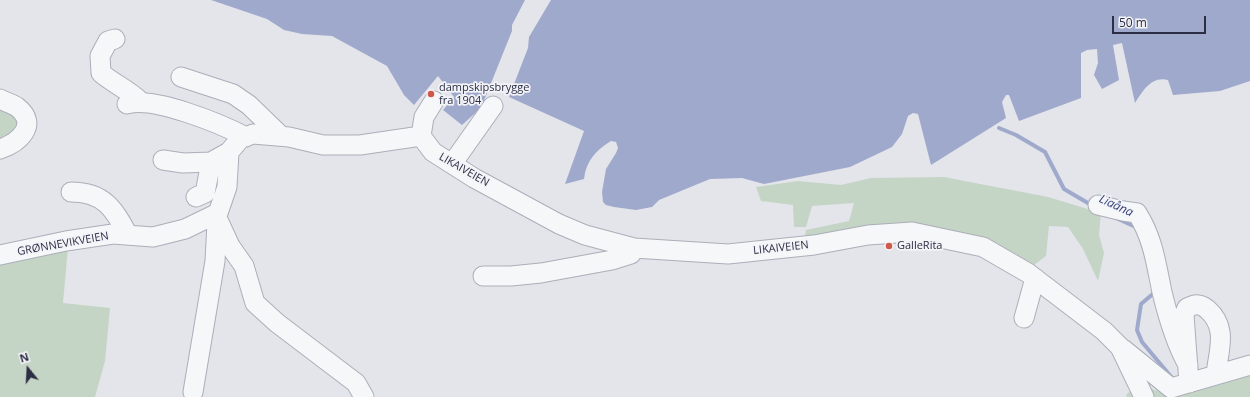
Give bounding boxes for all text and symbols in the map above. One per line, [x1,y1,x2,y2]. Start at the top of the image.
scale bar [1114,8,1208,34]
text: 50 m [1119,14,1147,31]
place label: dampskipsbrygge fra 1904 [439,81,529,107]
marker: dampskipsbrygge fra 1904 [426,89,436,99]
street label: LIKAIVEIEN [437,150,491,190]
water label: Liaåna [1097,192,1135,220]
street label: GRØNNEVIKVEIEN [16,229,110,259]
street label: LIKAIVEIEN [753,239,809,257]
place label: GalleRita [897,239,942,253]
marker: GalleRita [884,241,894,251]
north arrow [8,349,48,389]
text: N [18,349,31,366]

